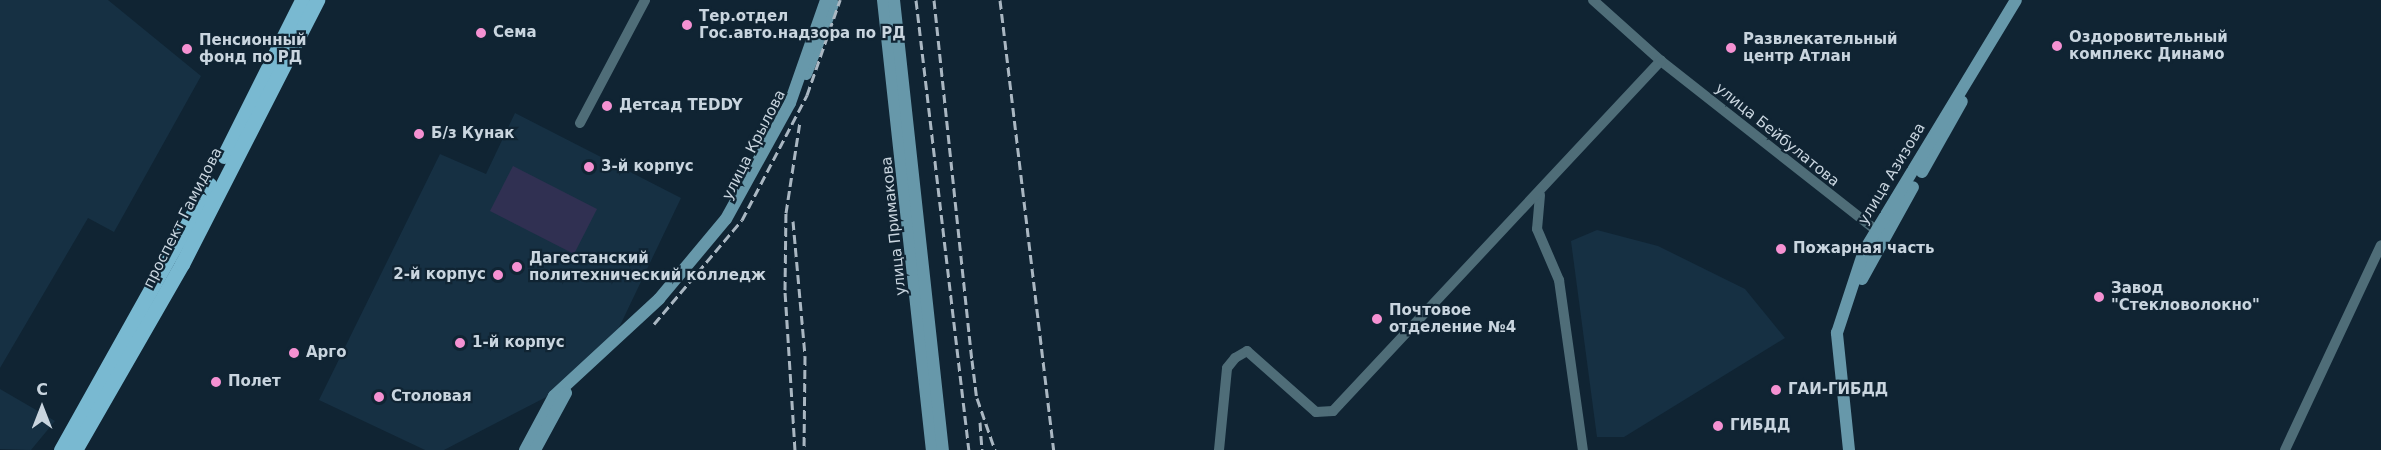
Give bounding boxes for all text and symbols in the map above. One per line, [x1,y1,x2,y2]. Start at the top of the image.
place label: Тер.отдел Гос.авто.надзора по РД [699,7,906,42]
marker: Тер.отдел Гос.авто.надзора по РД [680,18,694,32]
place label: Сема [493,24,537,42]
marker: Сема [474,26,488,40]
place label: Оздоровительный комплекс Динамо [2069,28,2228,63]
place label: Развлекательный центр Атлан [1743,30,1898,65]
place label: Пенсионный фонд по РД [199,31,307,66]
marker: Оздоровительный комплекс Динамо [2050,39,2064,53]
marker: Развлекательный центр Атлан [1724,41,1738,55]
marker: Пенсионный фонд по РД [180,42,194,56]
street label: улица Бейбулатова [1711,79,1843,191]
street label: улица Крылова [718,87,790,203]
place label: Детсад TEDDY [619,97,743,115]
marker: Детсад TEDDY [600,99,614,113]
street label: улица Азизова [1855,120,1929,228]
place label: Б/з Кунак [431,125,515,143]
marker: Б/з Кунак [412,127,426,141]
street label: проспект Гамидова [140,145,226,291]
street label: улица Примакова [878,156,910,296]
place label: 3-й корпус [601,158,694,176]
marker: 3-й корпус [582,160,596,174]
place label: Пожарная часть [1793,240,1934,258]
marker: Пожарная часть [1774,242,1788,256]
place label: Дагестанский политехнический колледж [529,249,766,284]
marker: Дагестанский политехнический колледж [510,260,524,274]
place label: 2-й корпус [393,266,486,284]
marker: 2-й корпус [491,268,505,282]
place label: Завод "Стекловолокно" [2111,279,2260,314]
marker: Завод "Стекловолокно" [2092,290,2106,304]
place label: Почтовое отделение №4 [1389,301,1516,336]
marker: Почтовое отделение №4 [1370,312,1384,326]
place label: 1-й корпус [472,334,565,352]
marker: 1-й корпус [453,336,467,350]
place label: Арго [306,344,346,362]
marker: Арго [287,346,301,360]
place label: Полет [228,373,281,391]
marker: Полет [209,375,223,389]
north arrow [12,378,72,438]
text: С [36,380,48,399]
place label: ГАИ-ГИБДД [1788,381,1888,399]
marker: ГАИ-ГИБДД [1769,383,1783,397]
place label: Столовая [391,388,472,406]
marker: Столовая [372,390,386,404]
place label: ГИБДД [1730,417,1790,435]
marker: ГИБДД [1711,419,1725,433]

